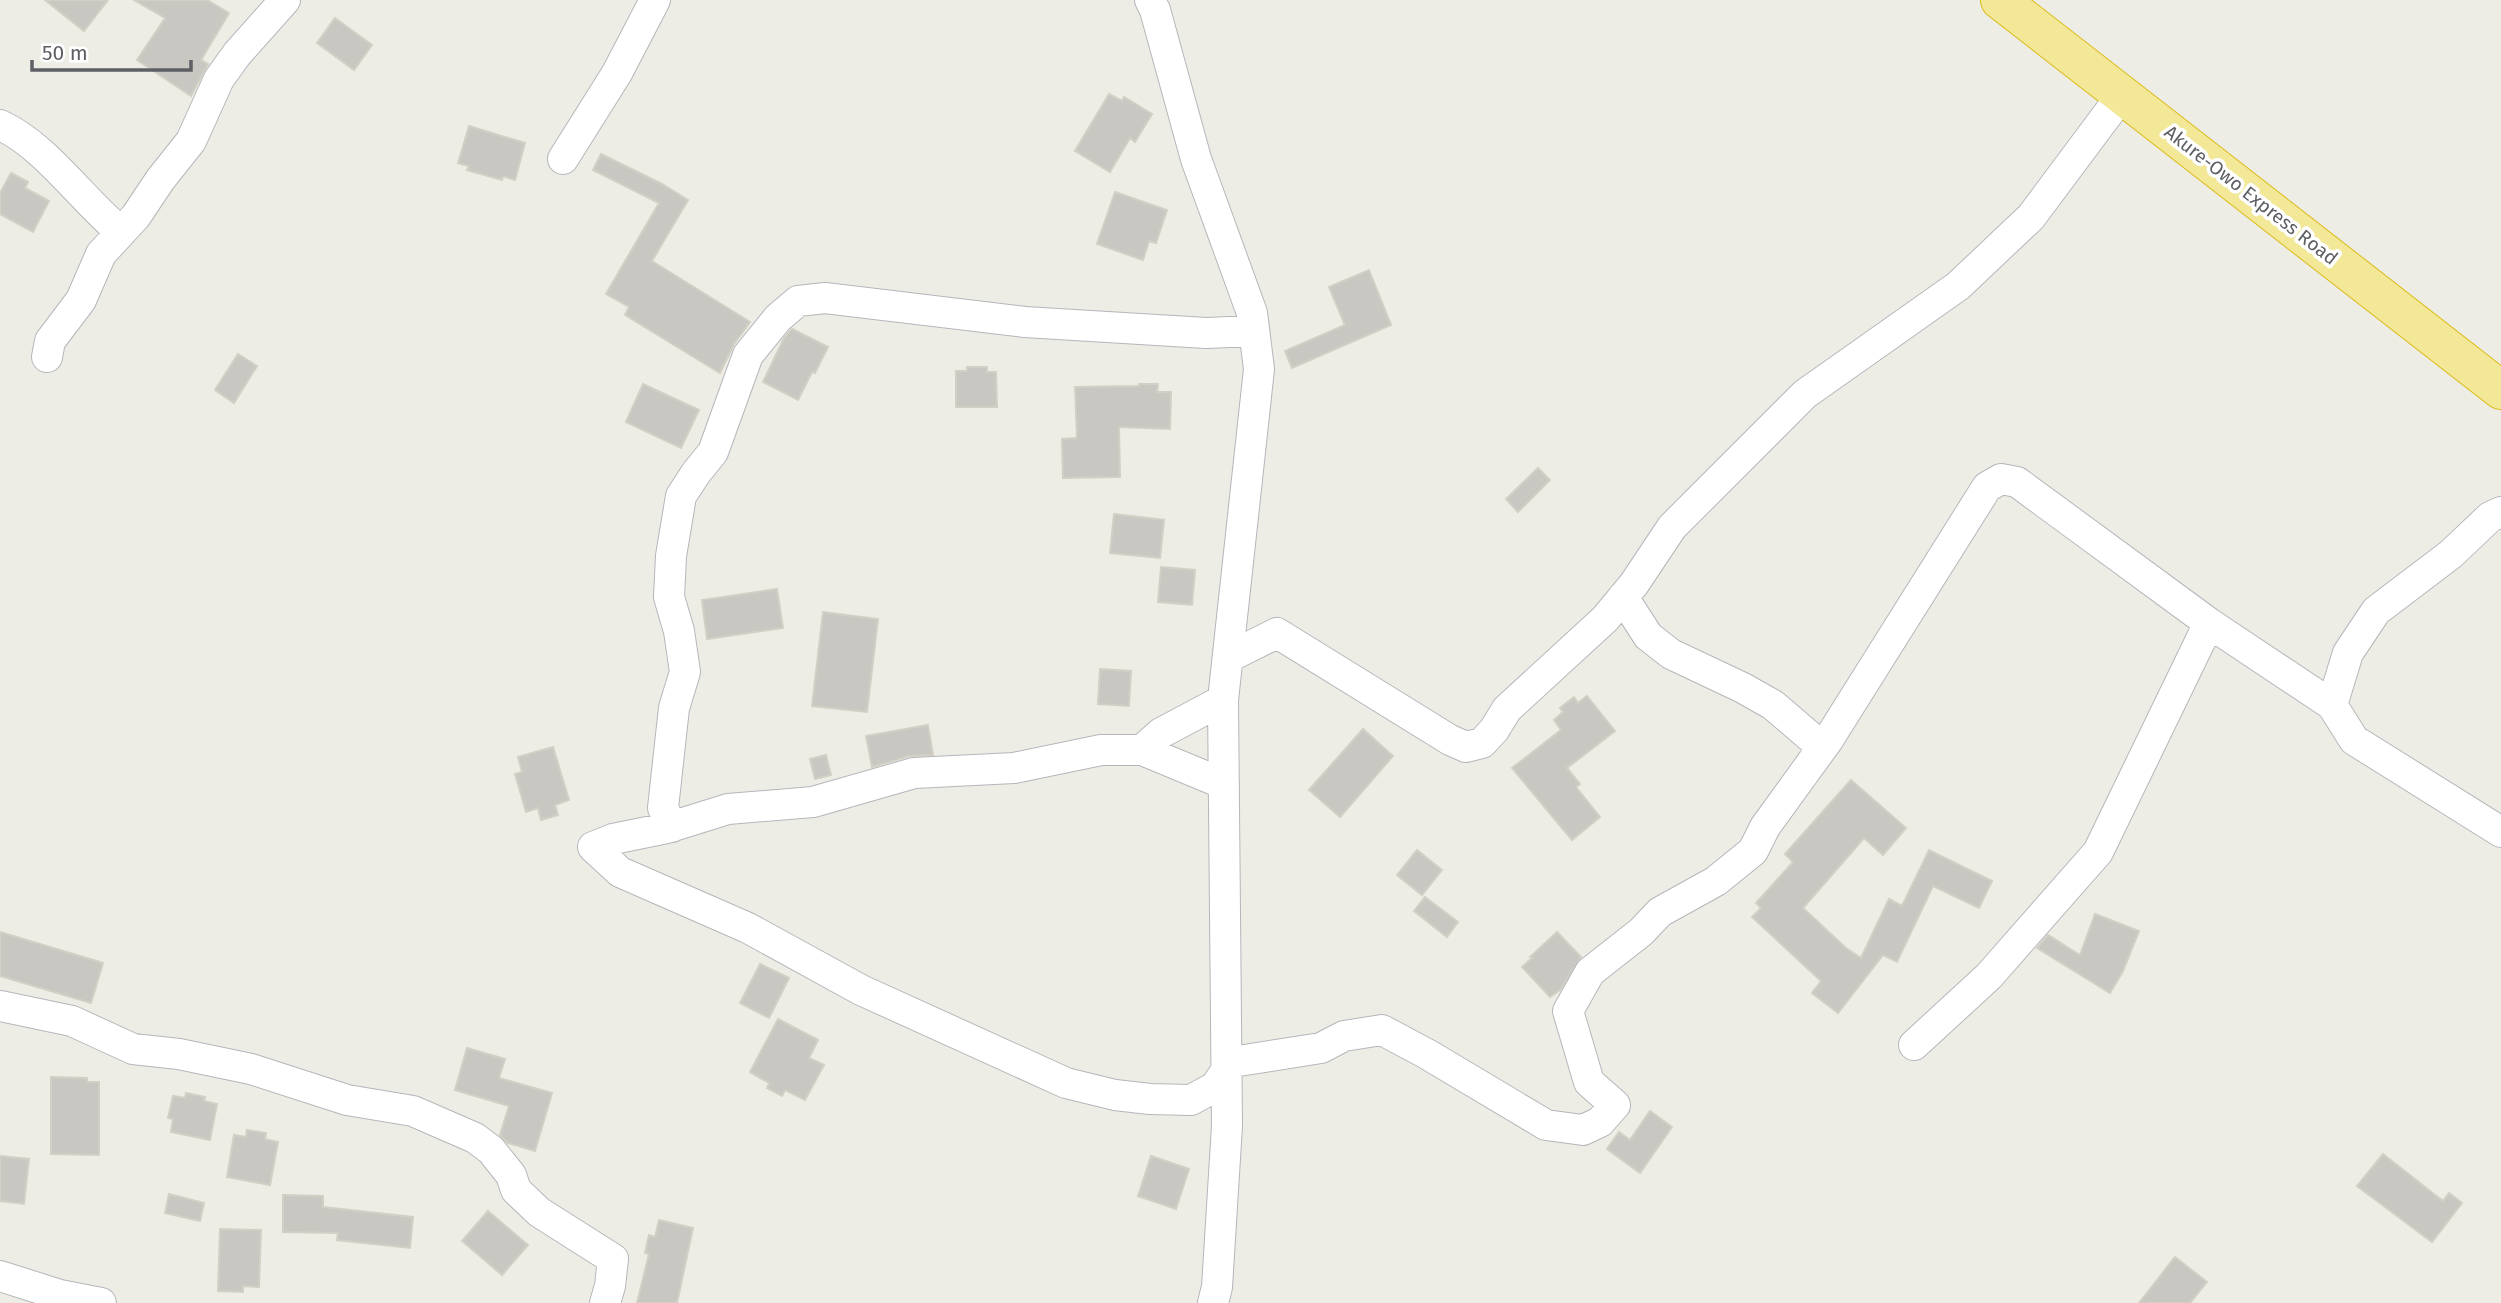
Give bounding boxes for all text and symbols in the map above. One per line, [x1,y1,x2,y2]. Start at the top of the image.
scale bar [32,28,191,72]
text: 50 m [42,40,88,66]
street label: Akure-Owo Express Road [2160,120,2342,270]

